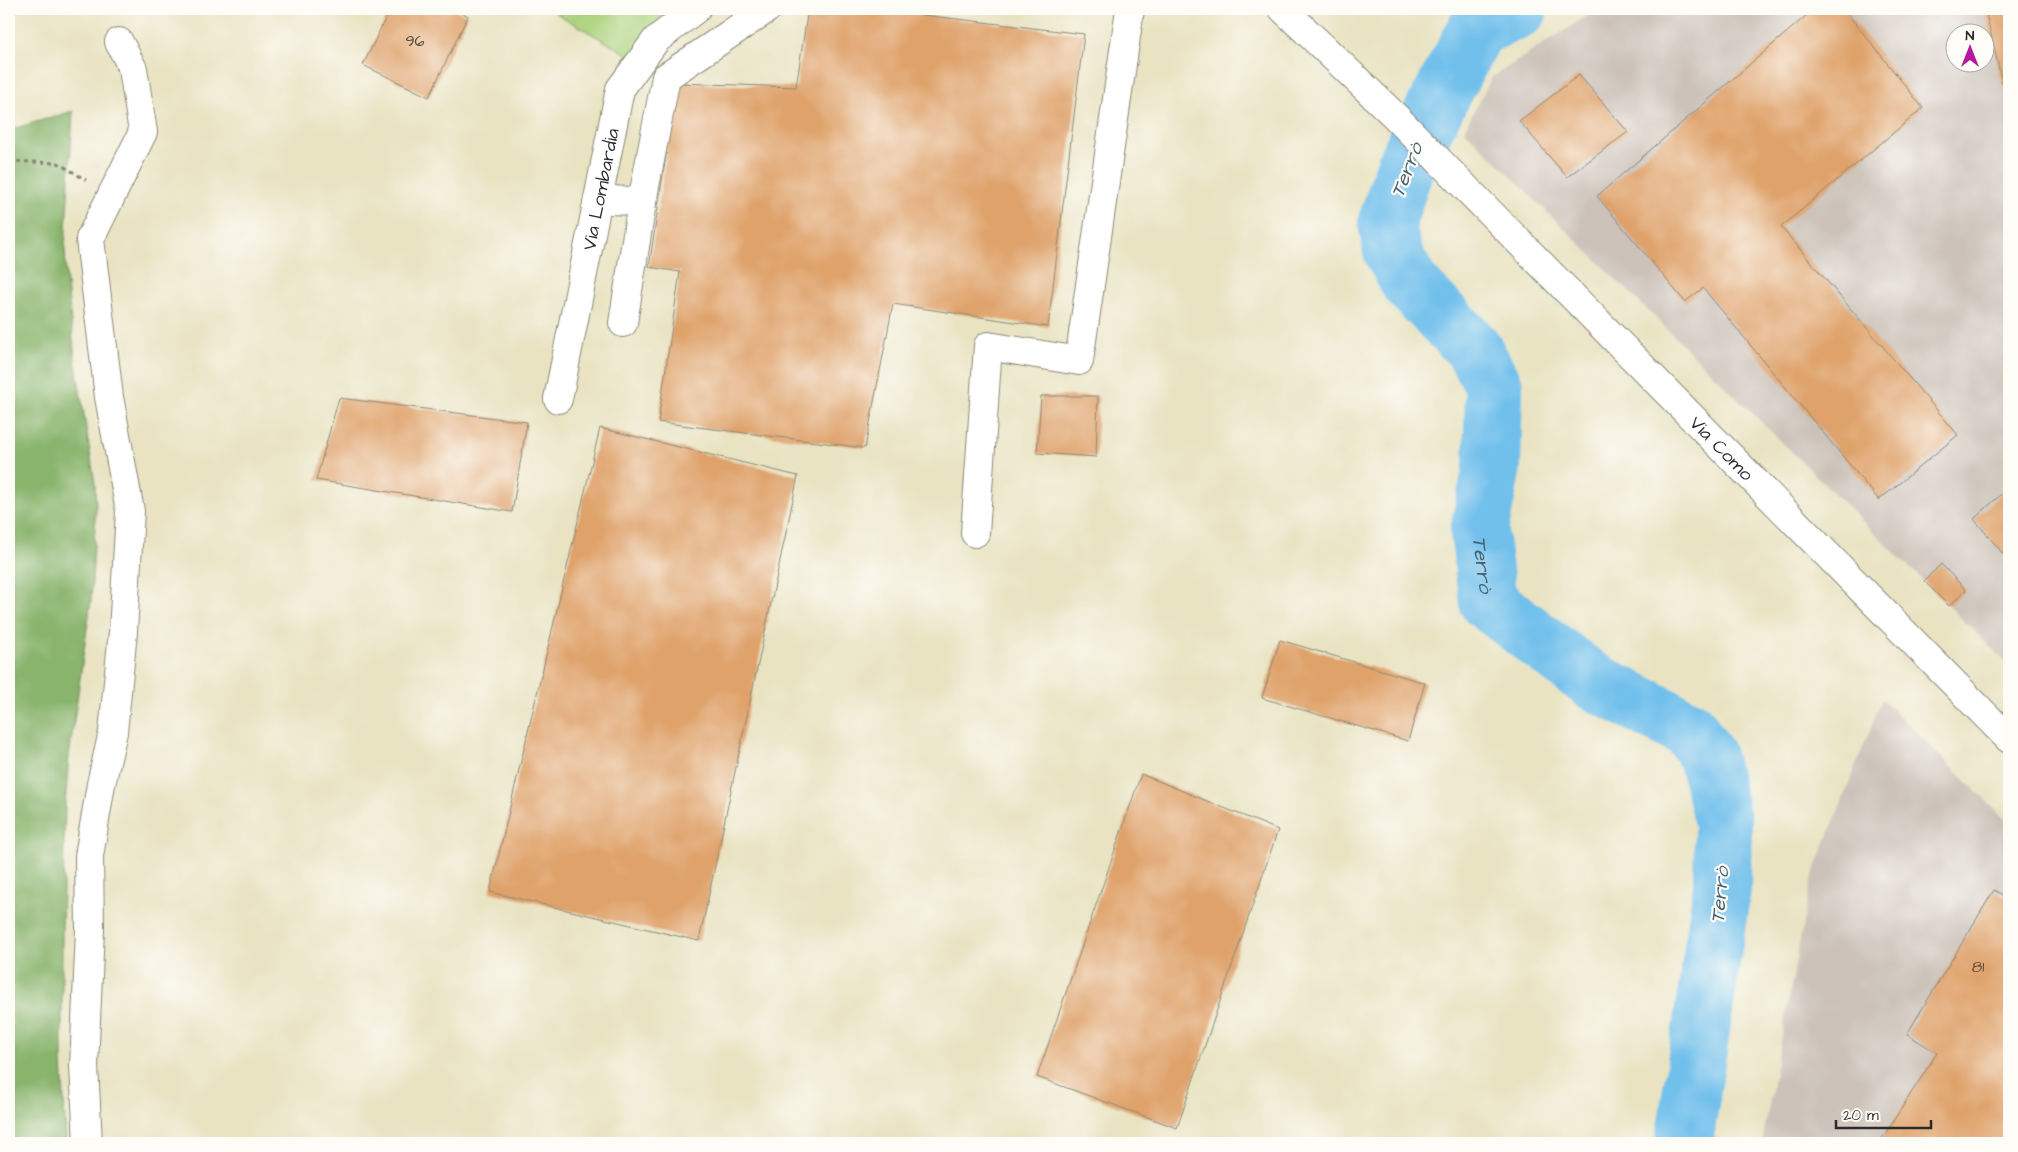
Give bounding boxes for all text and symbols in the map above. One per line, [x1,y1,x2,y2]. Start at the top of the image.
north arrow [1946,22,1996,72]
text: N [1966,26,1975,46]
house number: 96 [405,30,425,52]
street label: Via Lombardia [576,126,627,253]
water label: Terrò [1384,137,1431,202]
street label: Via Como [1683,410,1760,488]
water label: Terrò [1465,535,1500,596]
water label: Terrò [1704,864,1737,925]
house number: 81 [1972,956,1984,978]
scale bar [1836,1097,1930,1129]
text: 20 m [1843,1105,1879,1126]

